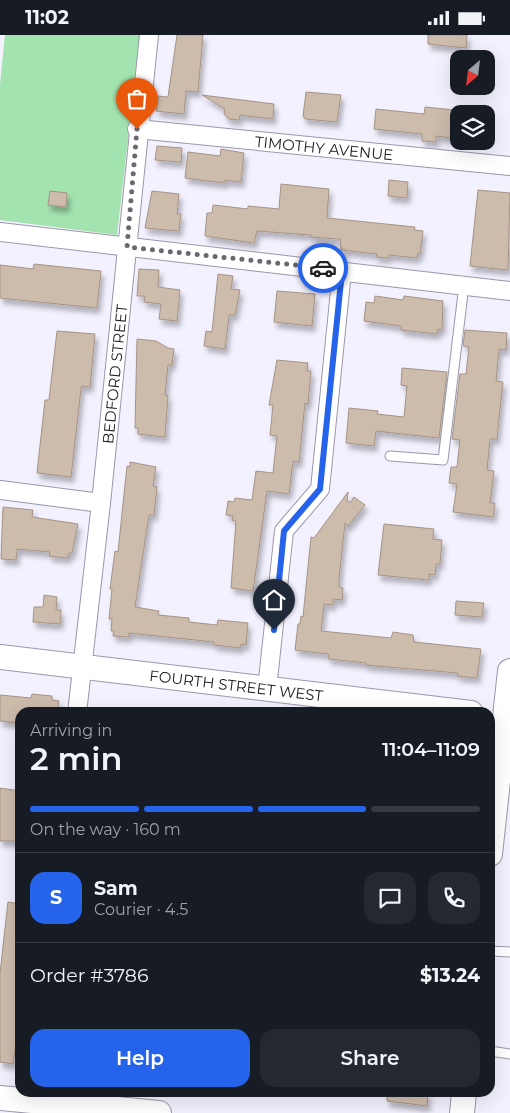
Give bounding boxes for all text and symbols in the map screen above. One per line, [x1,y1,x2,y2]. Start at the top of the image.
text: 11:02 [25,6,69,29]
north arrow [450,50,495,95]
map controls [450,50,495,150]
pin [116,78,158,129]
icon: bag [123,85,151,113]
button: layers [450,105,495,150]
street label: TIMOTHY AVENUE [254,131,394,164]
courier [298,243,348,293]
icon: car [309,254,337,282]
street label: BEDFORD STREET [98,303,131,445]
pin [253,579,295,630]
icon: home [260,586,288,614]
street label: FOURTH STREET WEST [148,665,325,705]
text: Arriving in [30,721,112,740]
text: 11:04–11:09 [382,738,480,761]
text: 2 min [30,739,122,778]
text: On the way · 160 m [30,820,181,839]
button: chat [364,872,416,924]
button: phone [428,872,480,924]
text: Sam [94,877,138,900]
text: S [50,886,62,909]
text: Courier · 4.5 [94,900,188,919]
text: Order #3786 [30,964,149,987]
text: $13.24 [420,964,480,987]
button: Help [30,1029,250,1087]
button: Share [260,1029,480,1087]

